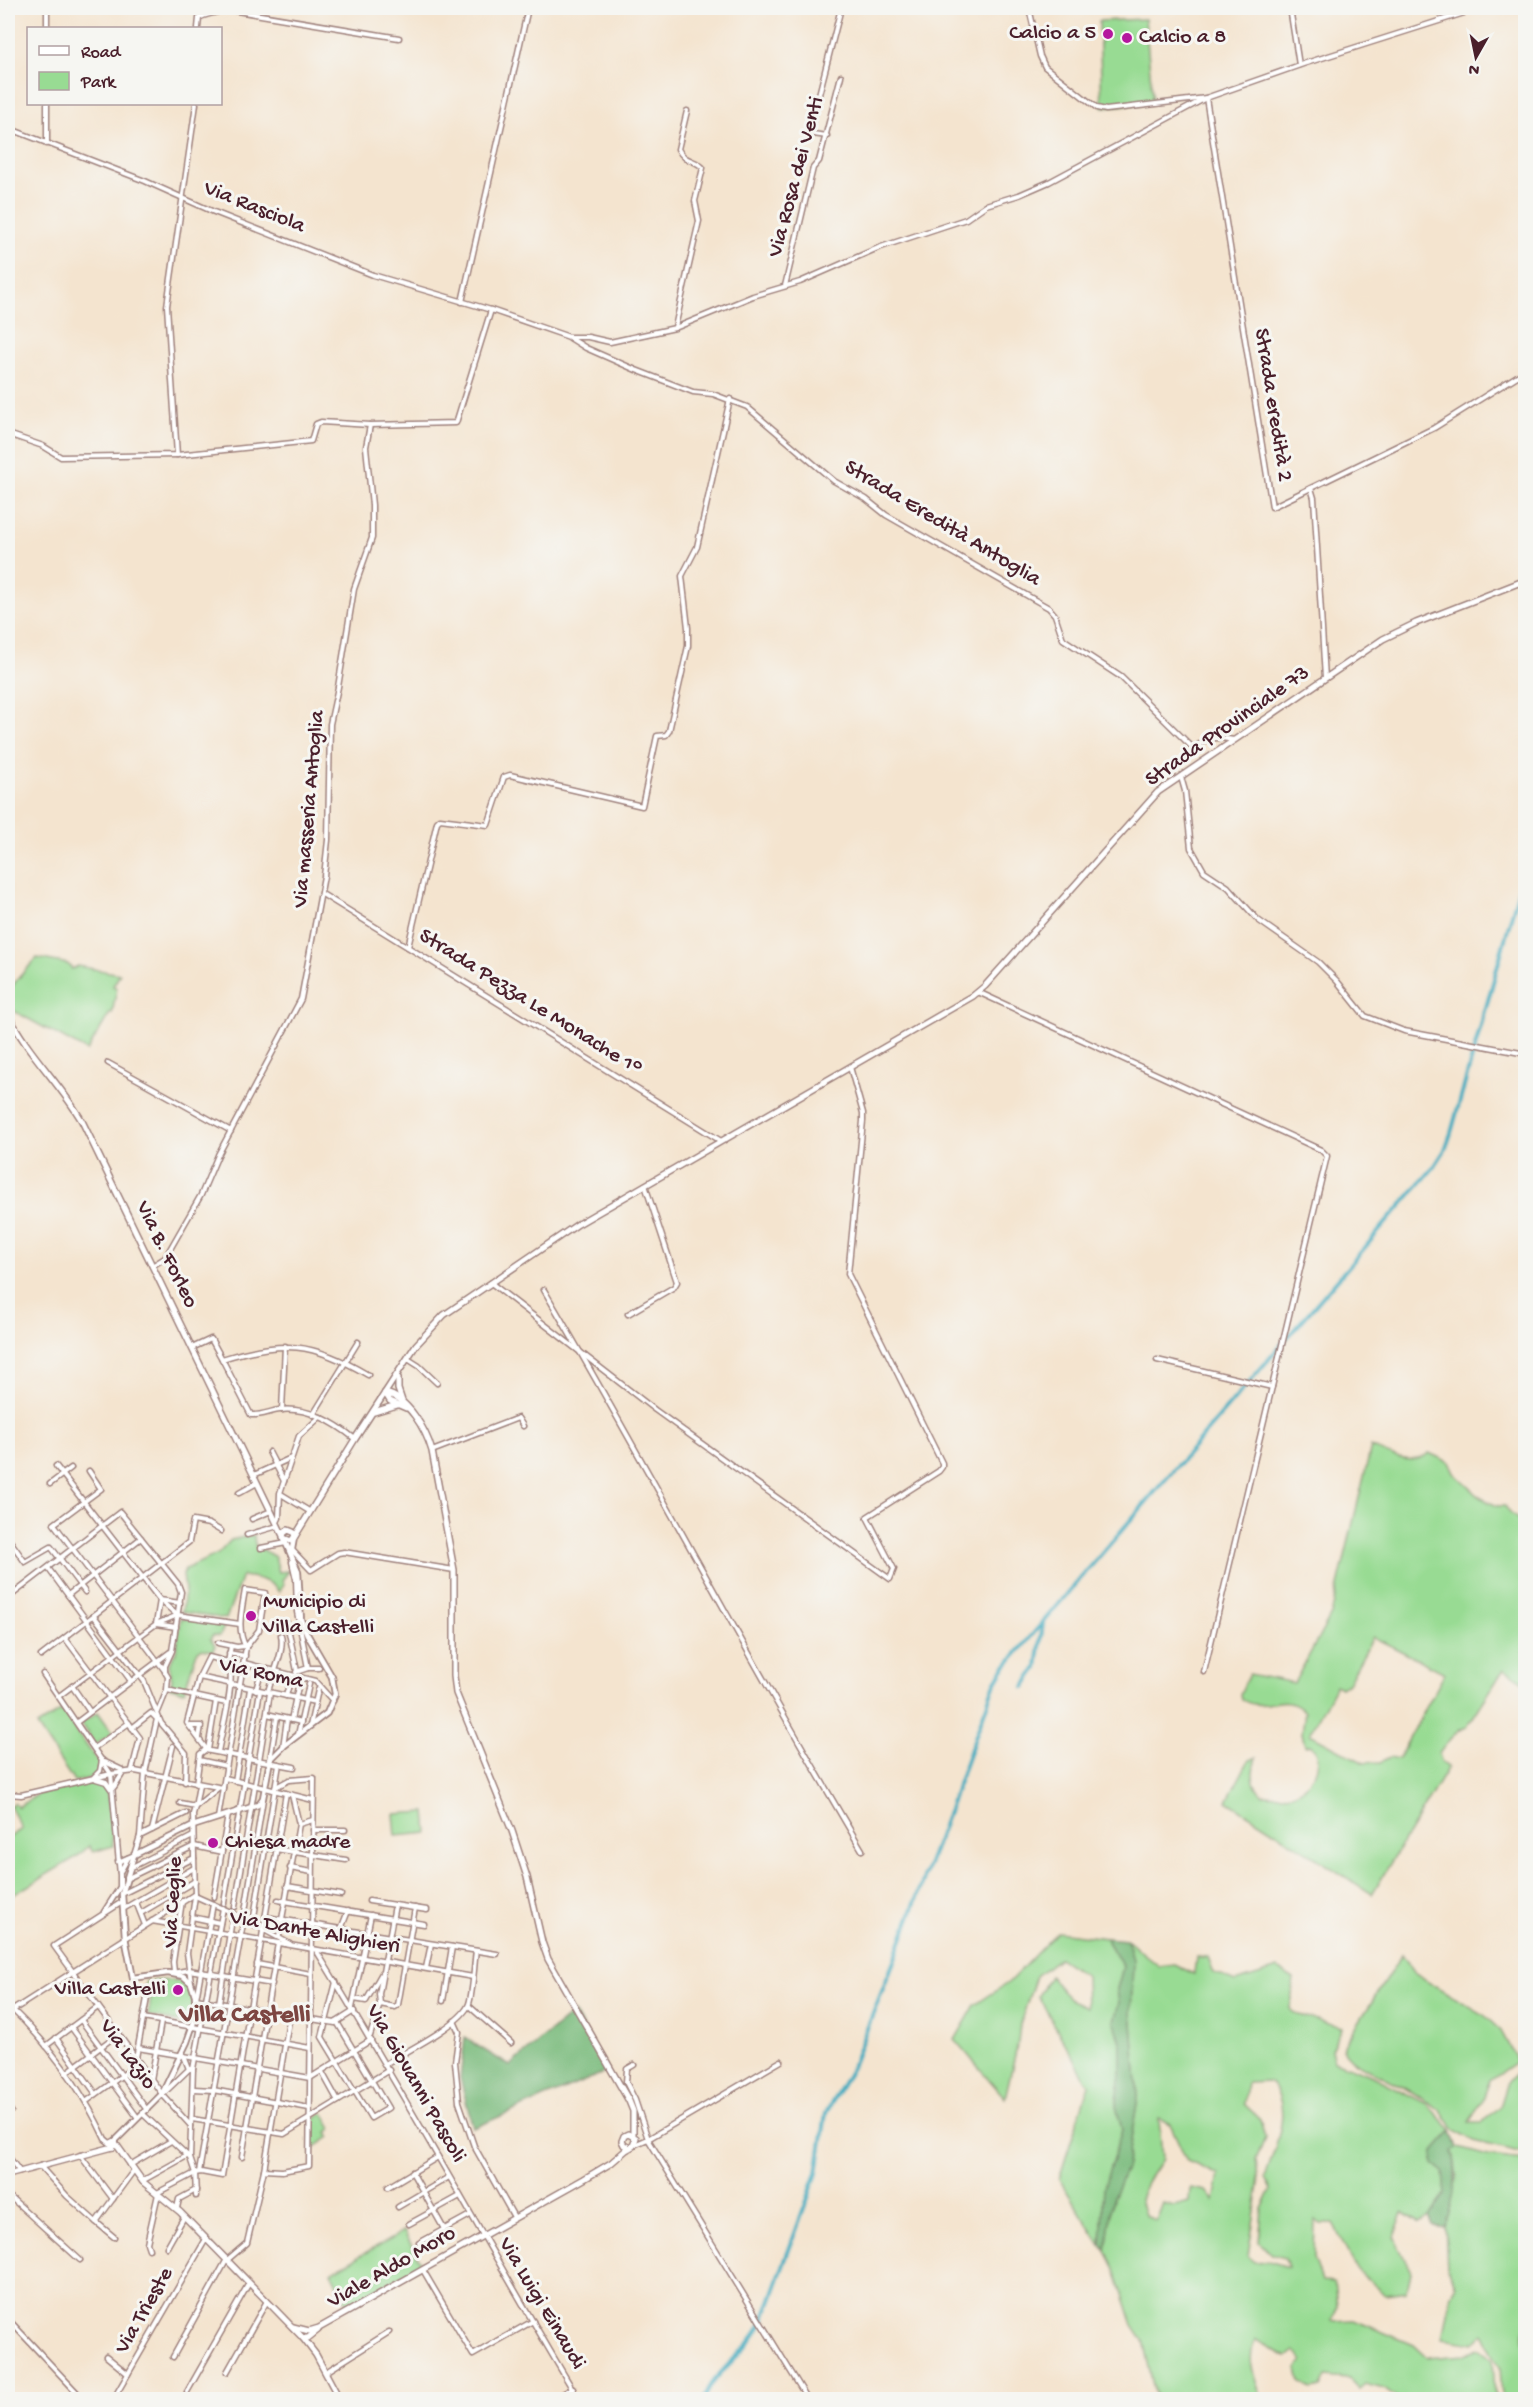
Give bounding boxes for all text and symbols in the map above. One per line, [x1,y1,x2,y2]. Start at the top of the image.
place label: Calcio a 5 [1009,21,1096,47]
place label: Calcio a 8 [1139,25,1226,51]
legend [27,27,222,105]
marker: Calcio a 5 [1101,27,1115,41]
north arrow [1446,27,1506,87]
marker: Calcio a 8 [1120,31,1134,45]
text: Road [81,43,122,64]
text: N [1467,58,1481,79]
text: Park [80,73,117,94]
street label: Via Rosa dei Venti [763,94,831,261]
street label: Via Rasciola [199,176,309,240]
street label: Strada eredità 2 [1247,326,1297,484]
street label: Strada Eredità Antoglia [839,455,1046,593]
street label: Strada Provinciale 73 [1141,661,1315,793]
street label: Via masseria Antoglia [288,708,332,910]
street label: Strada Pezza Le Monache 1° [414,923,647,1083]
street label: Via B. Forleo [128,1196,203,1313]
place label: Municipio di Villa Castelli [262,1590,374,1641]
marker: Municipio di Villa Castelli [244,1609,258,1623]
street label: Via Roma [216,1652,306,1696]
place label: Chiesa madre [225,1830,351,1856]
marker: Chiesa madre [206,1836,220,1850]
street label: Via Ceglie [159,1855,189,1949]
street label: Via Dante Alighieri [227,1905,402,1961]
place label: Villa Castelli [54,1977,166,2003]
marker: Villa Castelli [171,1983,185,1997]
street label: Via Giovanni Pascoli [359,1999,471,2168]
district label: Villa Castelli [178,2001,311,2032]
street label: Via Lazio [92,2014,161,2095]
street label: Viale Aldo Moro [322,2221,461,2316]
street label: Via Luigi Einaudi [491,2233,591,2375]
street label: Via Trieste [109,2263,180,2360]

